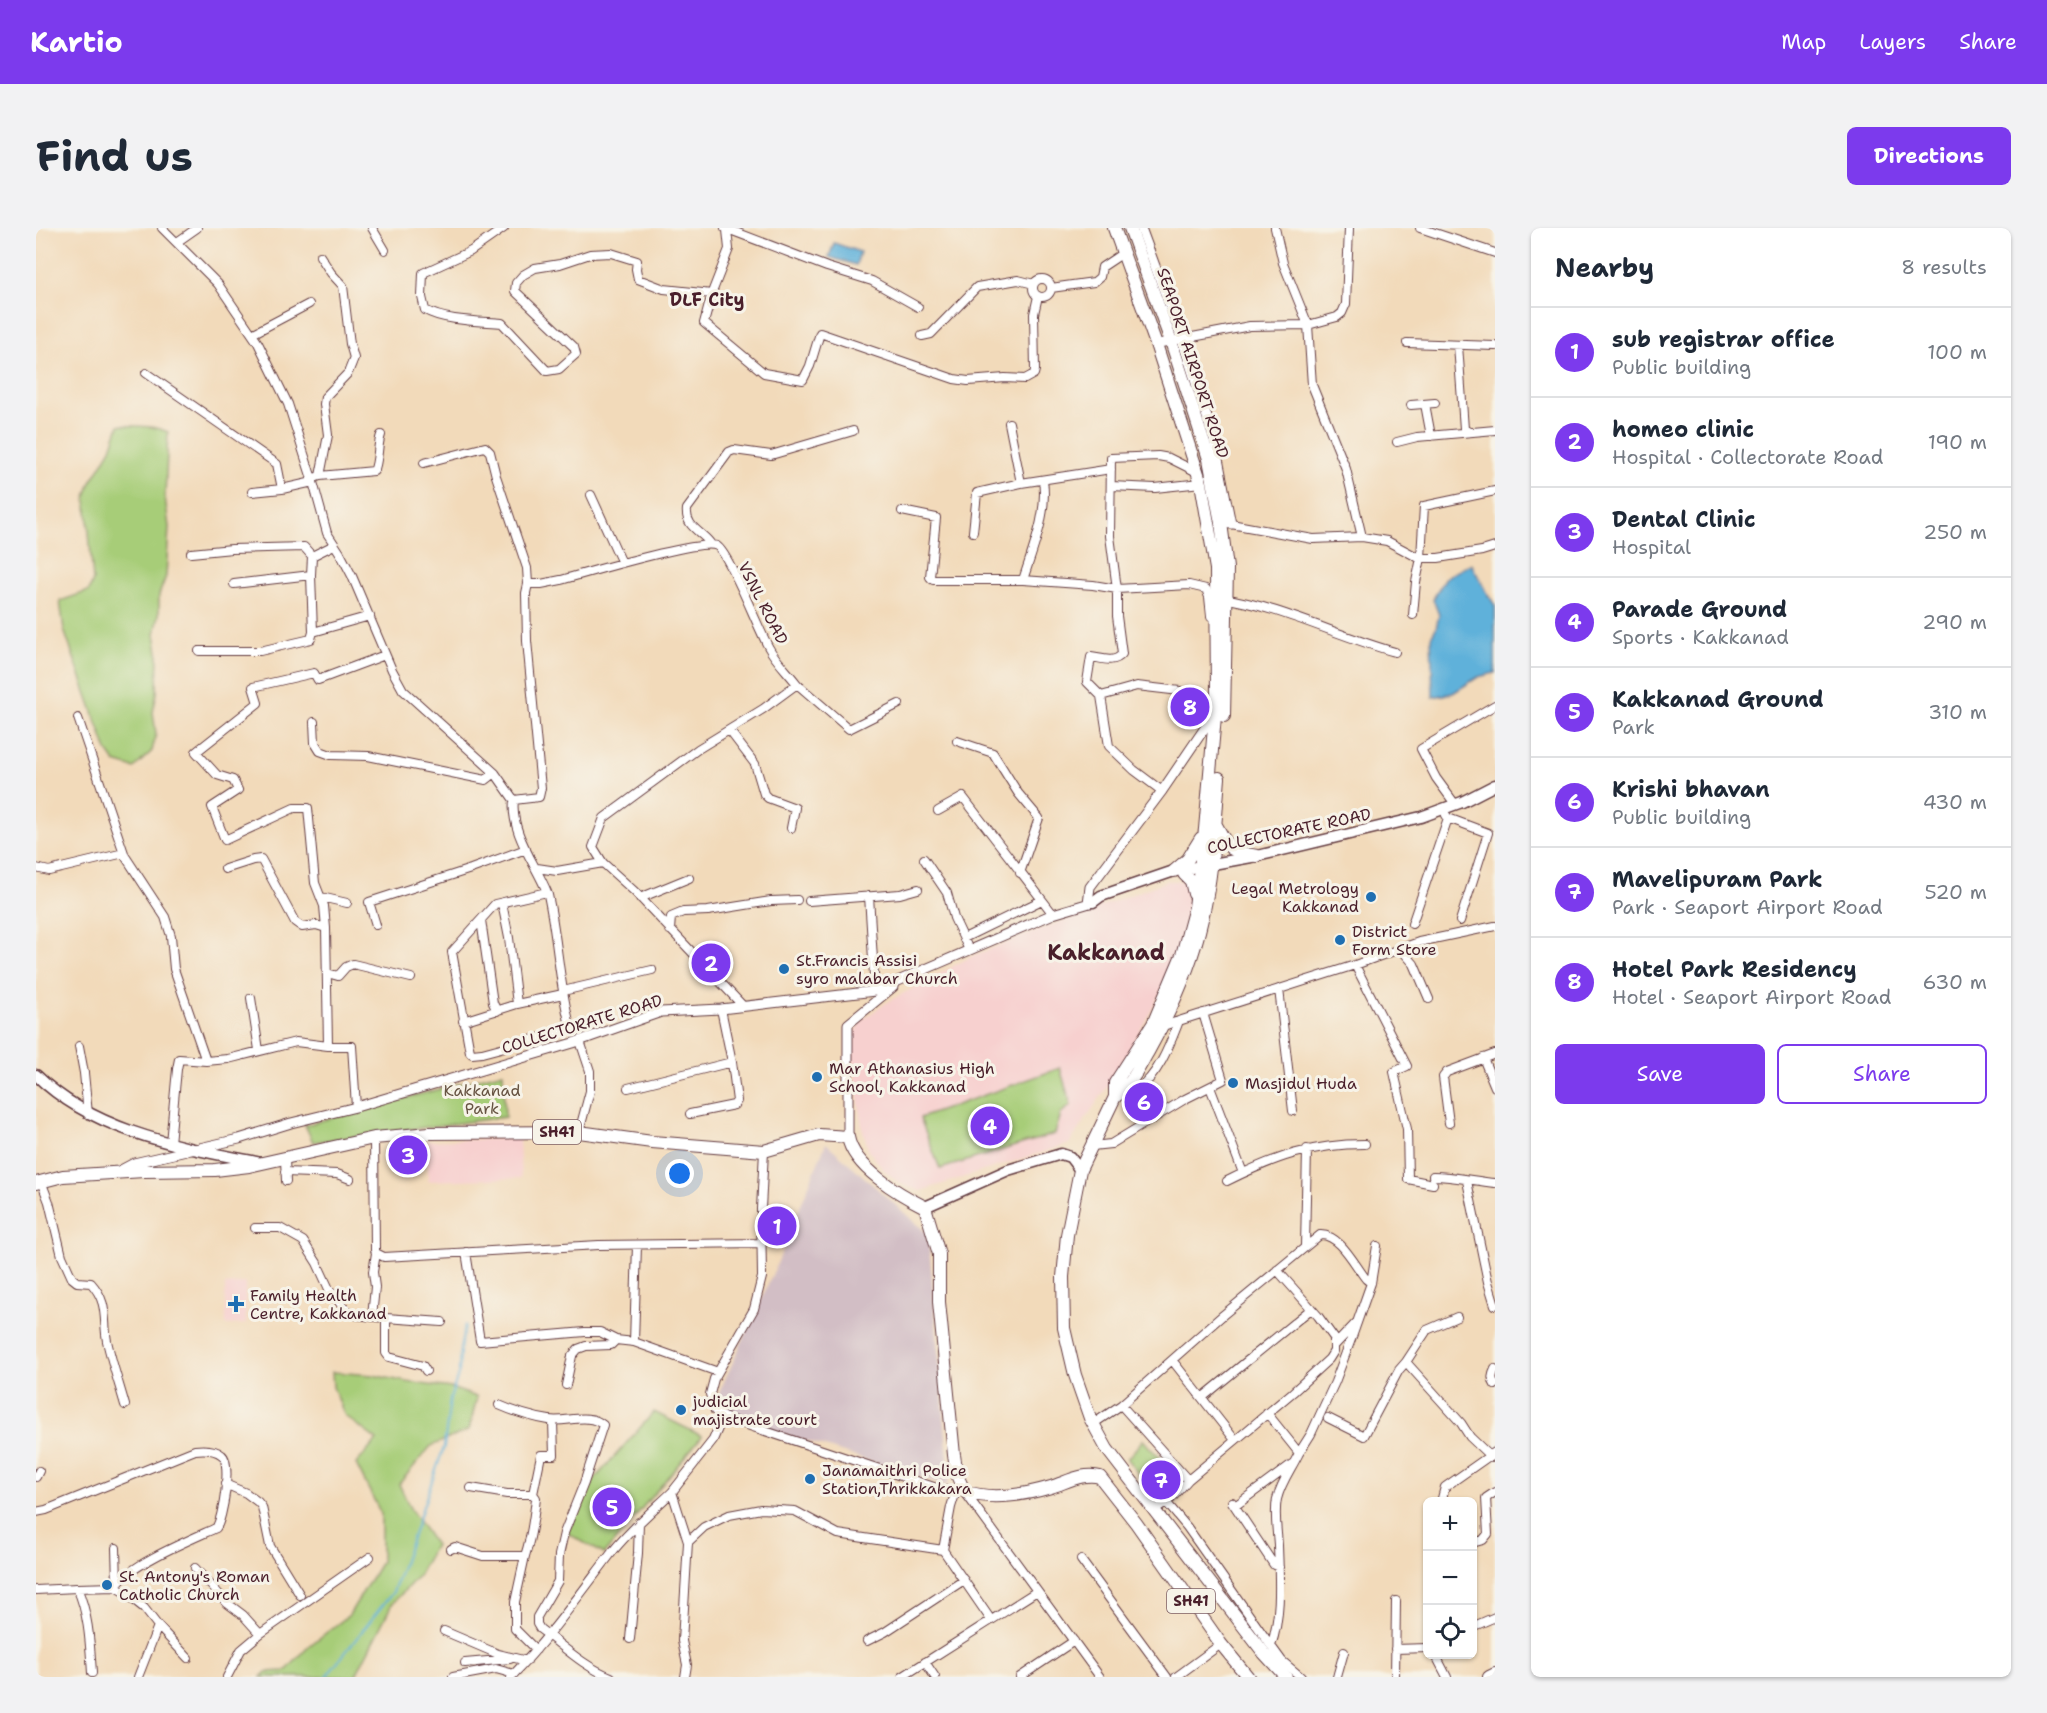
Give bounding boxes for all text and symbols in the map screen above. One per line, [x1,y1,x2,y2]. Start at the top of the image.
text: Kartio [30,23,123,61]
text: Map [1781,28,1826,56]
text: Layers [1859,28,1926,56]
text: Share [1959,28,2017,56]
button: Directions [1847,127,2011,185]
text: Find us [36,128,193,184]
text: Nearby [1555,250,1654,285]
text: 8 results [1901,254,1987,280]
street label: SEAPORT AIRPORT ROAD [1152,265,1234,461]
district label: DLF City [670,288,744,312]
text: sub registrar office [1612,325,1835,354]
text: 1 [1570,339,1579,365]
text: 100 m [1927,339,1987,365]
text: Public building [1612,354,1751,380]
text: homeo clinic [1612,415,1754,444]
text: 2 [1568,429,1582,455]
text: 190 m [1928,429,1987,455]
text: Hospital · Collectorate Road [1612,444,1884,470]
text: Dental Clinic [1612,505,1756,534]
text: 3 [1568,519,1582,545]
text: 250 m [1923,519,1987,545]
text: Hospital [1612,534,1691,560]
street label: VSNL ROAD [733,558,793,648]
text: Parade Ground [1612,595,1787,624]
text: 4 [1568,609,1582,635]
text: 290 m [1922,609,1987,635]
text: Sports · Kakkanad [1612,624,1789,650]
pin: 8 [1170,684,1210,730]
text: Kakkanad Ground [1612,685,1824,714]
text: 5 [1568,699,1581,725]
text: 310 m [1928,699,1987,725]
text: Park [1612,714,1655,740]
text: Krishi bhavan [1612,775,1770,804]
text: 6 [1568,789,1582,815]
text: 430 m [1923,789,1987,815]
street label: COLLECTORATE ROAD [1205,803,1373,859]
text: Public building [1612,804,1751,830]
text: Mavelipuram Park [1612,865,1823,894]
place label: Legal Metrology Kakkanad [1231,878,1359,917]
text: 7 [1568,879,1582,905]
text: 520 m [1924,879,1987,905]
marker: Legal Metrology Kakkanad [1364,890,1378,904]
text: Park · Seaport Airport Road [1612,894,1883,920]
place label: District Form Store [1352,921,1437,960]
marker: District Form Store [1333,933,1347,947]
district label: Kakkanad [1047,938,1165,967]
pin: 2 [692,940,730,986]
place label: St.Francis Assisi syro malabar Church [796,950,958,989]
text: Hotel Park Residency [1612,955,1857,984]
marker: St.Francis Assisi syro malabar Church [777,962,791,976]
text: 8 [1568,969,1582,995]
text: 630 m [1923,969,1987,995]
text: Hotel · Seaport Airport Road [1612,984,1892,1010]
street label: COLLECTORATE ROAD [499,990,665,1058]
button: Save [1555,1044,1765,1104]
button: Share [1777,1044,1987,1104]
place label: Mar Athanasius High School, Kakkanad [829,1058,995,1097]
marker: Mar Athanasius High School, Kakkanad [810,1070,824,1084]
place label: Masjidul Huda [1245,1073,1357,1094]
marker: Masjidul Huda [1226,1076,1240,1090]
park label: Kakkanad Park [443,1080,521,1119]
pin: 6 [1124,1080,1164,1124]
pin: 4 [970,1104,1010,1148]
road number: SH41 [533,1120,581,1144]
pin: 3 [388,1132,428,1178]
your location [665,1159,694,1188]
pin: 1 [758,1204,796,1248]
place label: Family Health Centre, Kakkanad [250,1285,387,1324]
marker: Family Health Centre, Kakkanad [227,1295,245,1313]
place label: judicial majistrate court [692,1391,817,1430]
marker: judicial majistrate court [674,1403,688,1417]
pin: 7 [1142,1458,1180,1502]
place label: Janamaithri Police Station,Thrikkakara [822,1460,972,1499]
marker: Janamaithri Police Station,Thrikkakara [803,1472,817,1486]
pin: 5 [592,1484,632,1530]
map controls [1423,1497,1477,1659]
button: + [1423,1497,1477,1551]
button: − [1423,1551,1477,1605]
place label: St. Antony's Roman Catholic Church [119,1566,270,1605]
marker: St. Antony's Roman Catholic Church [100,1578,114,1592]
road number: SH41 [1167,1589,1215,1613]
button: locate [1423,1605,1477,1659]

